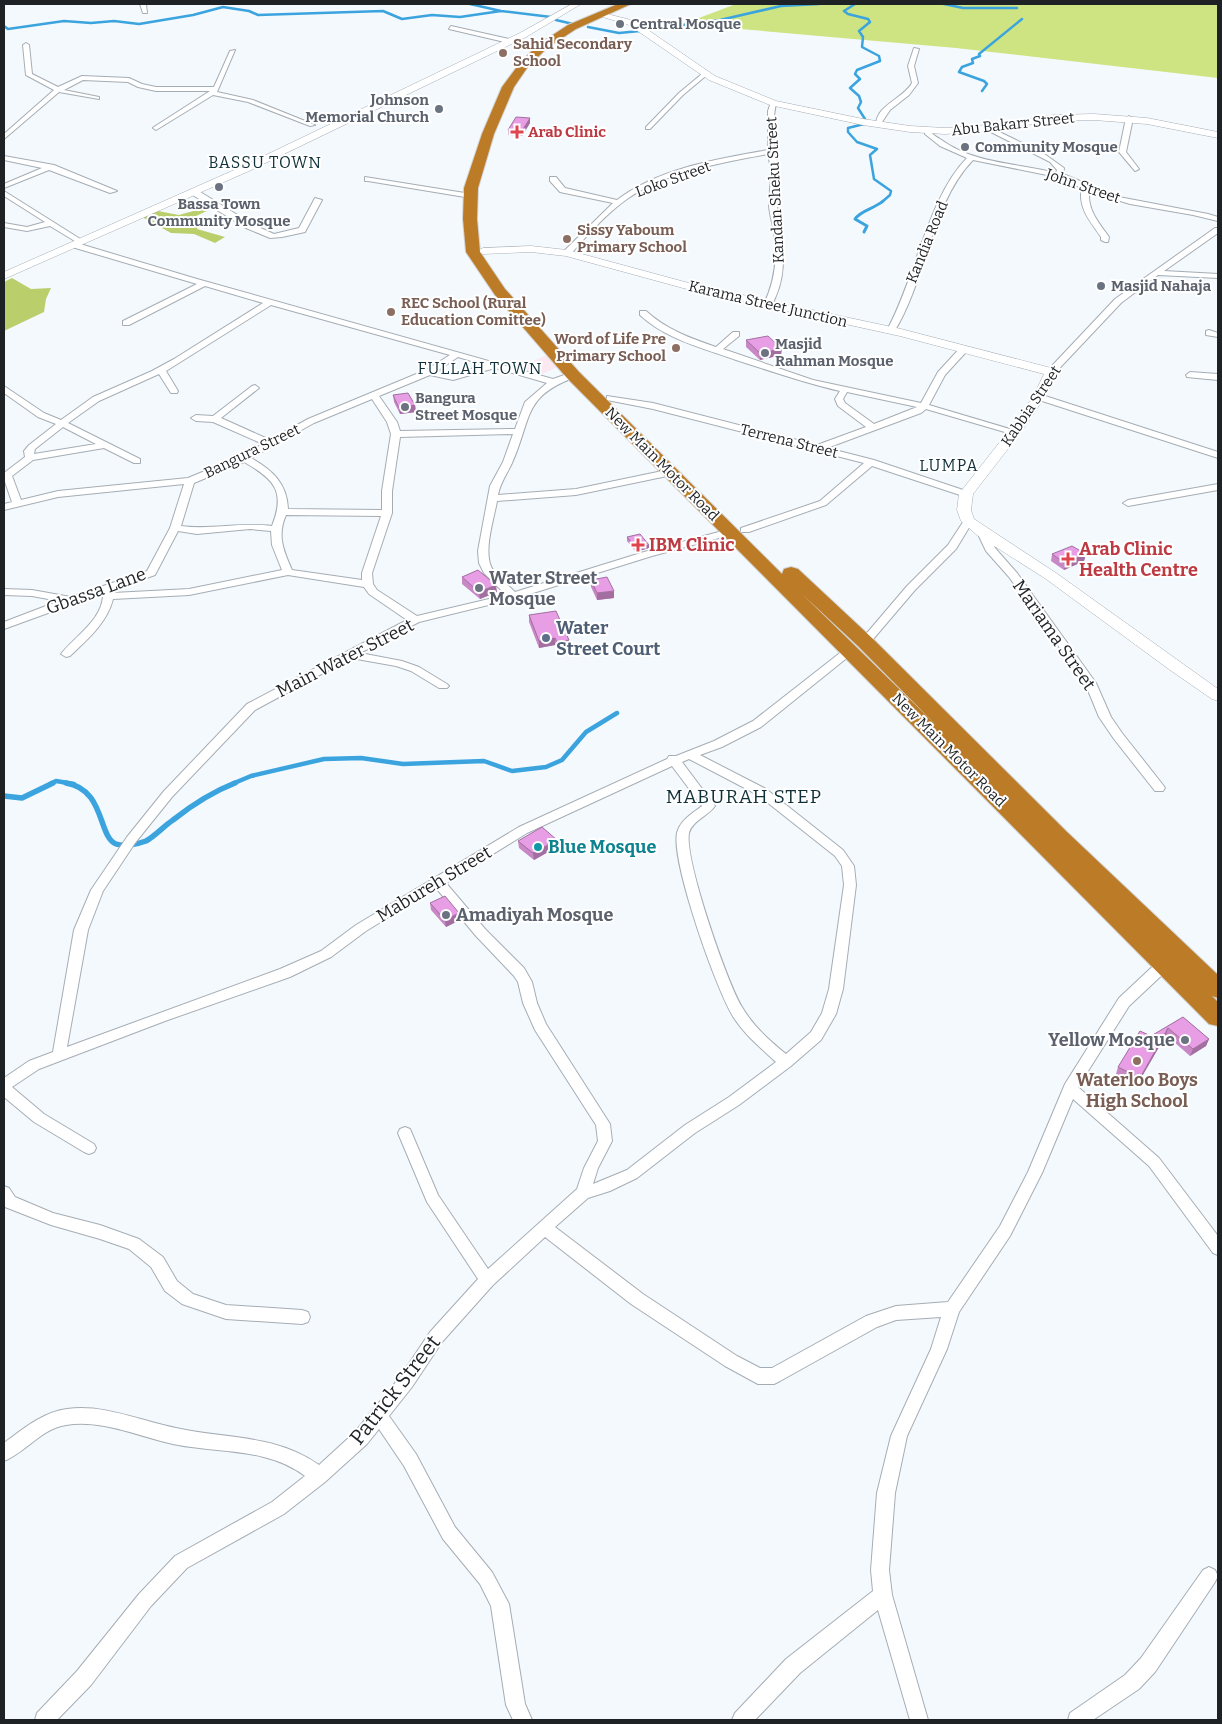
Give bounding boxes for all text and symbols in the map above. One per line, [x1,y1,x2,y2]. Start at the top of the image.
place label: Central Mosque [630,15,741,33]
marker: Central Mosque [614,18,626,30]
place label: Sahid Secondary School [513,35,633,70]
marker: Sahid Secondary School [497,47,509,59]
place label: Johnson Memorial Church [305,91,429,126]
marker: Johnson Memorial Church [433,103,445,115]
street label: Abu Bakarr Street [951,109,1076,139]
street label: Kandan Sheku Street [762,116,788,264]
place label: Arab Clinic [528,123,606,141]
marker: Arab Clinic [510,125,524,139]
place label: Community Mosque [975,138,1118,156]
marker: Community Mosque [959,141,971,153]
district label: BASSU TOWN [208,153,322,172]
street label: Loko Street [633,157,714,201]
street label: John Street [1042,165,1123,207]
marker: Bassa Town Community Mosque [213,181,225,193]
place label: Bassa Town Community Mosque [148,195,290,230]
street label: Kandia Road [902,198,952,286]
place label: Sissy Yaboum Primary School [577,221,687,256]
marker: Sissy Yaboum Primary School [561,233,573,245]
street label: Karama Street Junction [687,277,850,331]
place label: Masjid Nahaja [1111,277,1212,295]
marker: Masjid Nahaja [1095,280,1107,292]
place label: REC School (Rural Education Comittee) [401,294,546,329]
marker: REC School (Rural Education Comittee) [385,306,397,318]
place label: Word of Life Pre Primary School [554,330,666,365]
place label: Masjid Rahman Mosque [775,335,893,370]
marker: Word of Life Pre Primary School [670,342,682,354]
marker: Masjid Rahman Mosque [759,347,771,359]
district label: FULLAH TOWN [418,359,542,378]
street label: Kabbia Street [997,362,1065,450]
place label: Bangura Street Mosque [415,389,517,424]
marker: Bangura Street Mosque [399,401,411,413]
street label: New Main Motor Road [601,403,723,525]
street label: Bangura Street [201,420,303,482]
street label: Terrena Street [738,420,840,462]
district label: LUMPA [919,456,979,475]
place label: IBM Clinic [649,534,735,556]
marker: IBM Clinic [631,538,645,552]
place label: Arab Clinic Health Centre [1079,538,1198,581]
marker: Arab Clinic Health Centre [1061,552,1075,566]
street label: Gbassa Lane [43,563,149,619]
place label: Water Street Mosque [489,567,597,610]
street label: Mariama Street [1008,576,1100,695]
marker: Water Street Mosque [473,582,485,594]
street label: Main Water Street [273,614,418,702]
place label: Water Street Court [556,617,660,660]
marker: Water Street Court [540,632,552,644]
street label: New Main Motor Road [888,689,1010,811]
district label: MABURAH STEP [666,785,822,808]
place label: Blue Mosque [548,836,656,858]
street label: Mabureh Street [373,841,496,927]
marker: Blue Mosque [532,841,544,853]
place label: Amadiyah Mosque [456,904,613,926]
marker: Amadiyah Mosque [440,909,452,921]
place label: Yellow Mosque [1048,1029,1175,1051]
marker: Yellow Mosque [1179,1034,1191,1046]
marker: Waterloo Boys High School [1131,1055,1143,1067]
place label: Waterloo Boys High School [1076,1069,1198,1112]
street label: Patrick Street [344,1330,446,1450]

